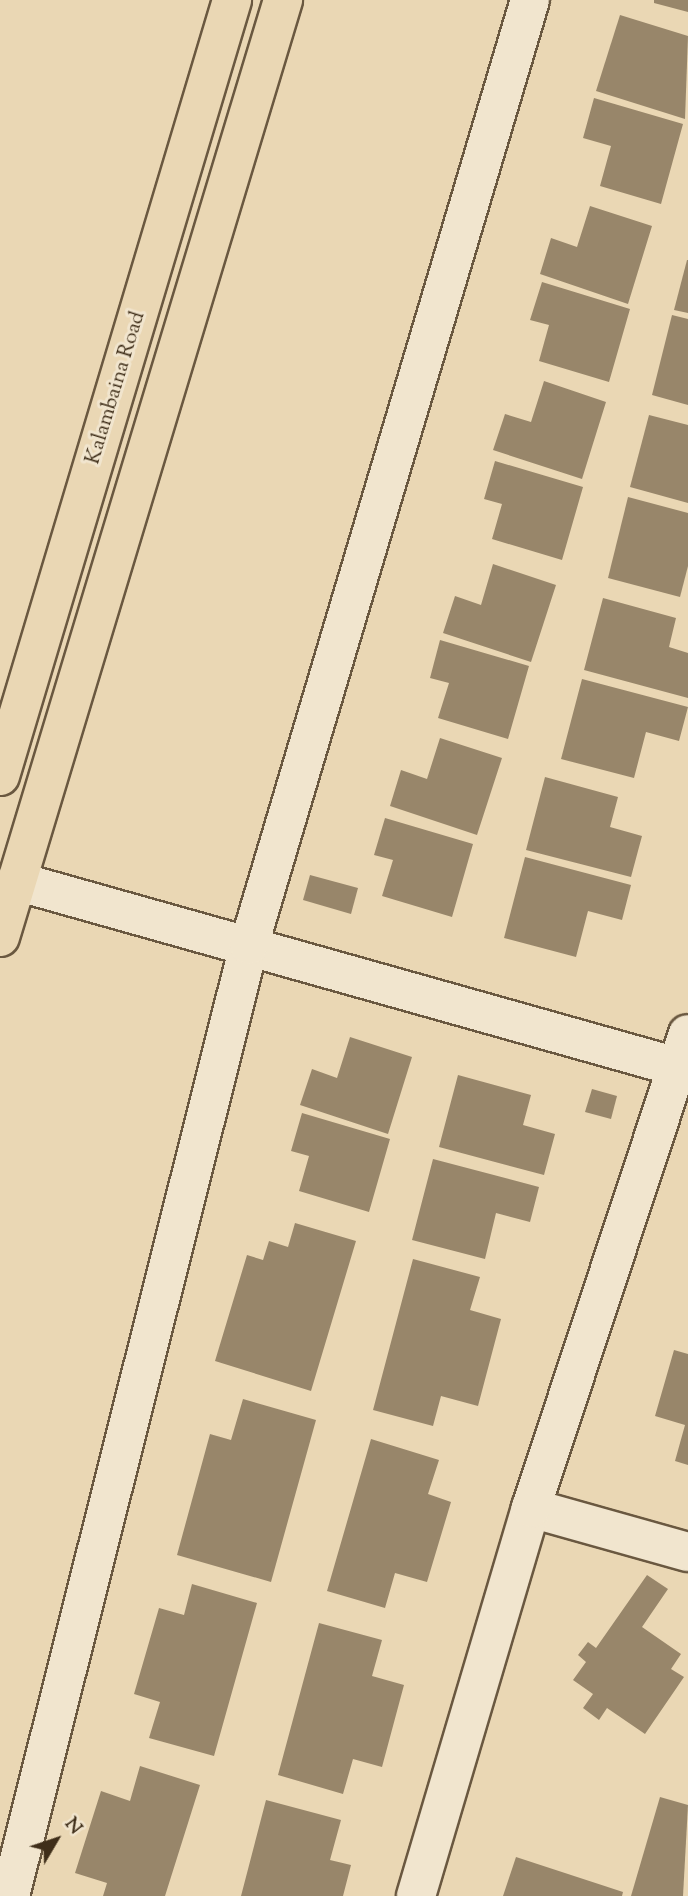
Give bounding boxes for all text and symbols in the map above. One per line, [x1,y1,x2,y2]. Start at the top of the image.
street label: Kalambaina Road [81,309,151,467]
north arrow [21,1805,91,1875]
text: N [57,1812,88,1841]

